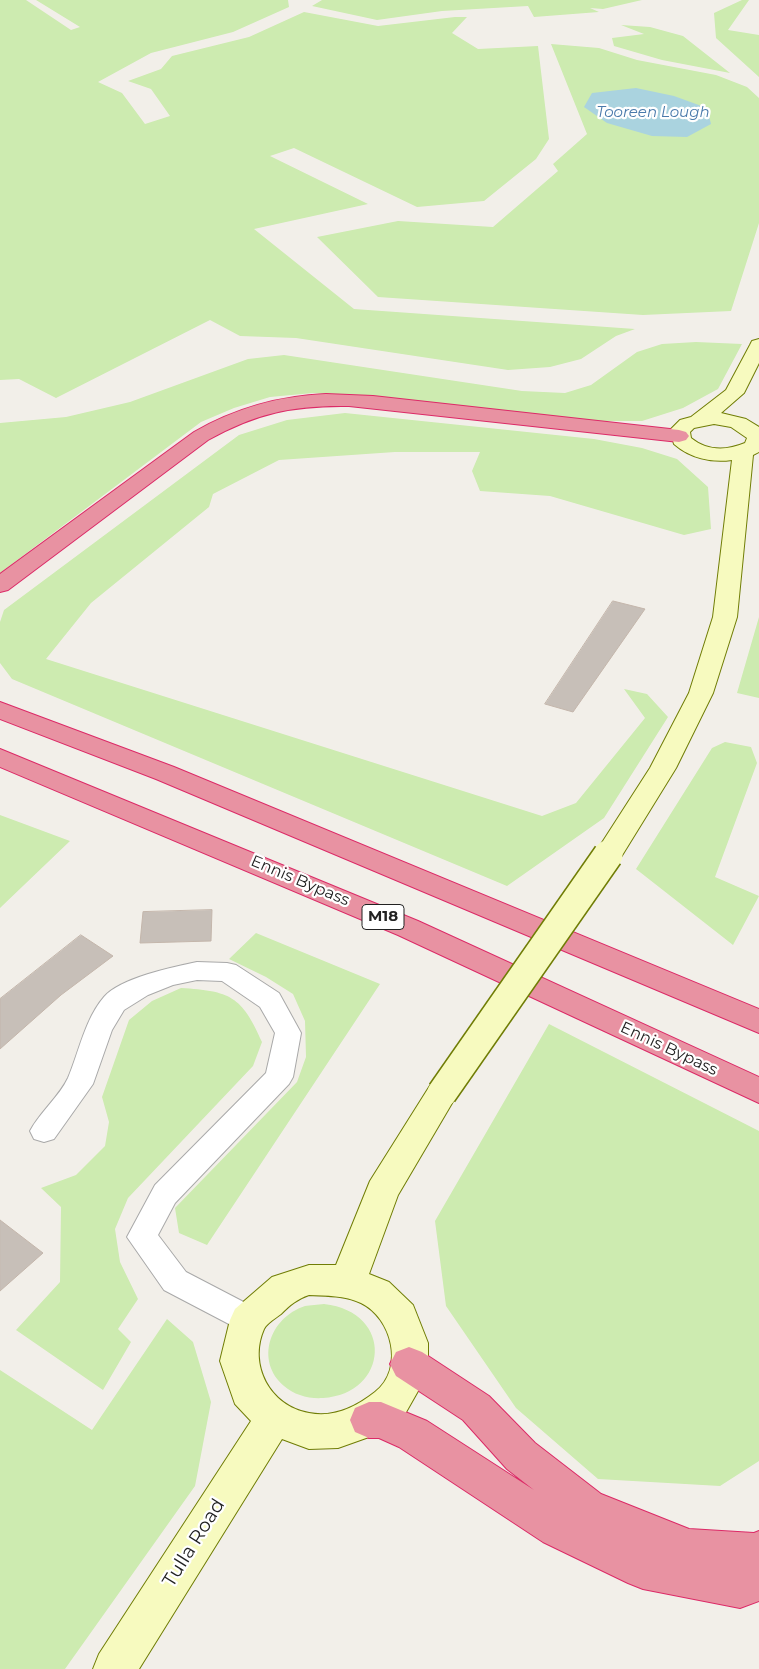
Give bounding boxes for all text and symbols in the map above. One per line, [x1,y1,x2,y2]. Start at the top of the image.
water label: Tooreen Lough [596,104,710,122]
street label: Ennis Bypass [248,852,352,910]
road number: M18 [362,904,404,930]
street label: Ennis Bypass [617,1018,721,1080]
street label: Tulla Road [158,1495,230,1591]

